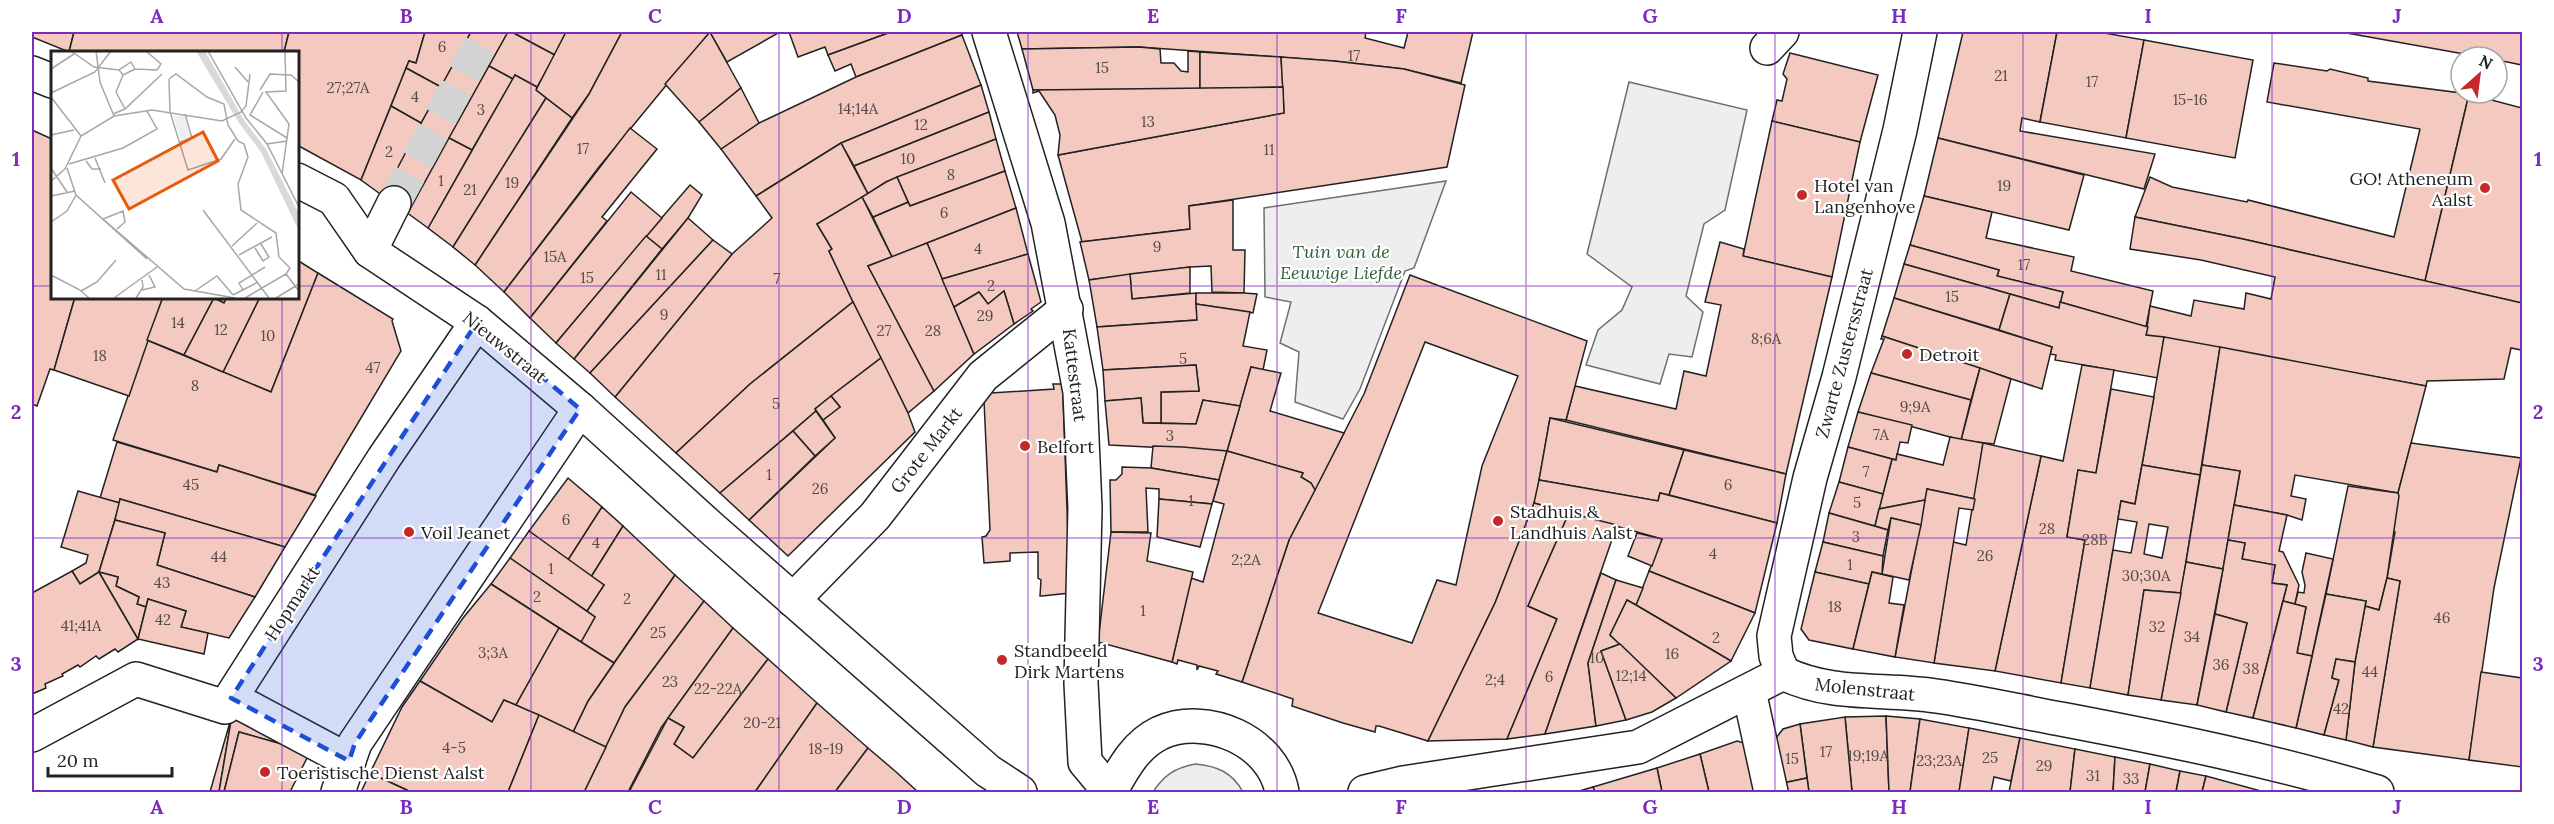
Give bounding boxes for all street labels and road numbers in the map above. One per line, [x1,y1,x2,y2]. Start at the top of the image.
street label: Zwarte Zustersstraat [1810,265,1878,441]
street label: Nieuwstraat [458,306,552,388]
street label: Kattestraat [1058,327,1092,423]
street label: Grote Markt [885,402,967,498]
street label: Hopmarkt [259,561,325,645]
street label: Molenstraat [1814,672,1916,706]

